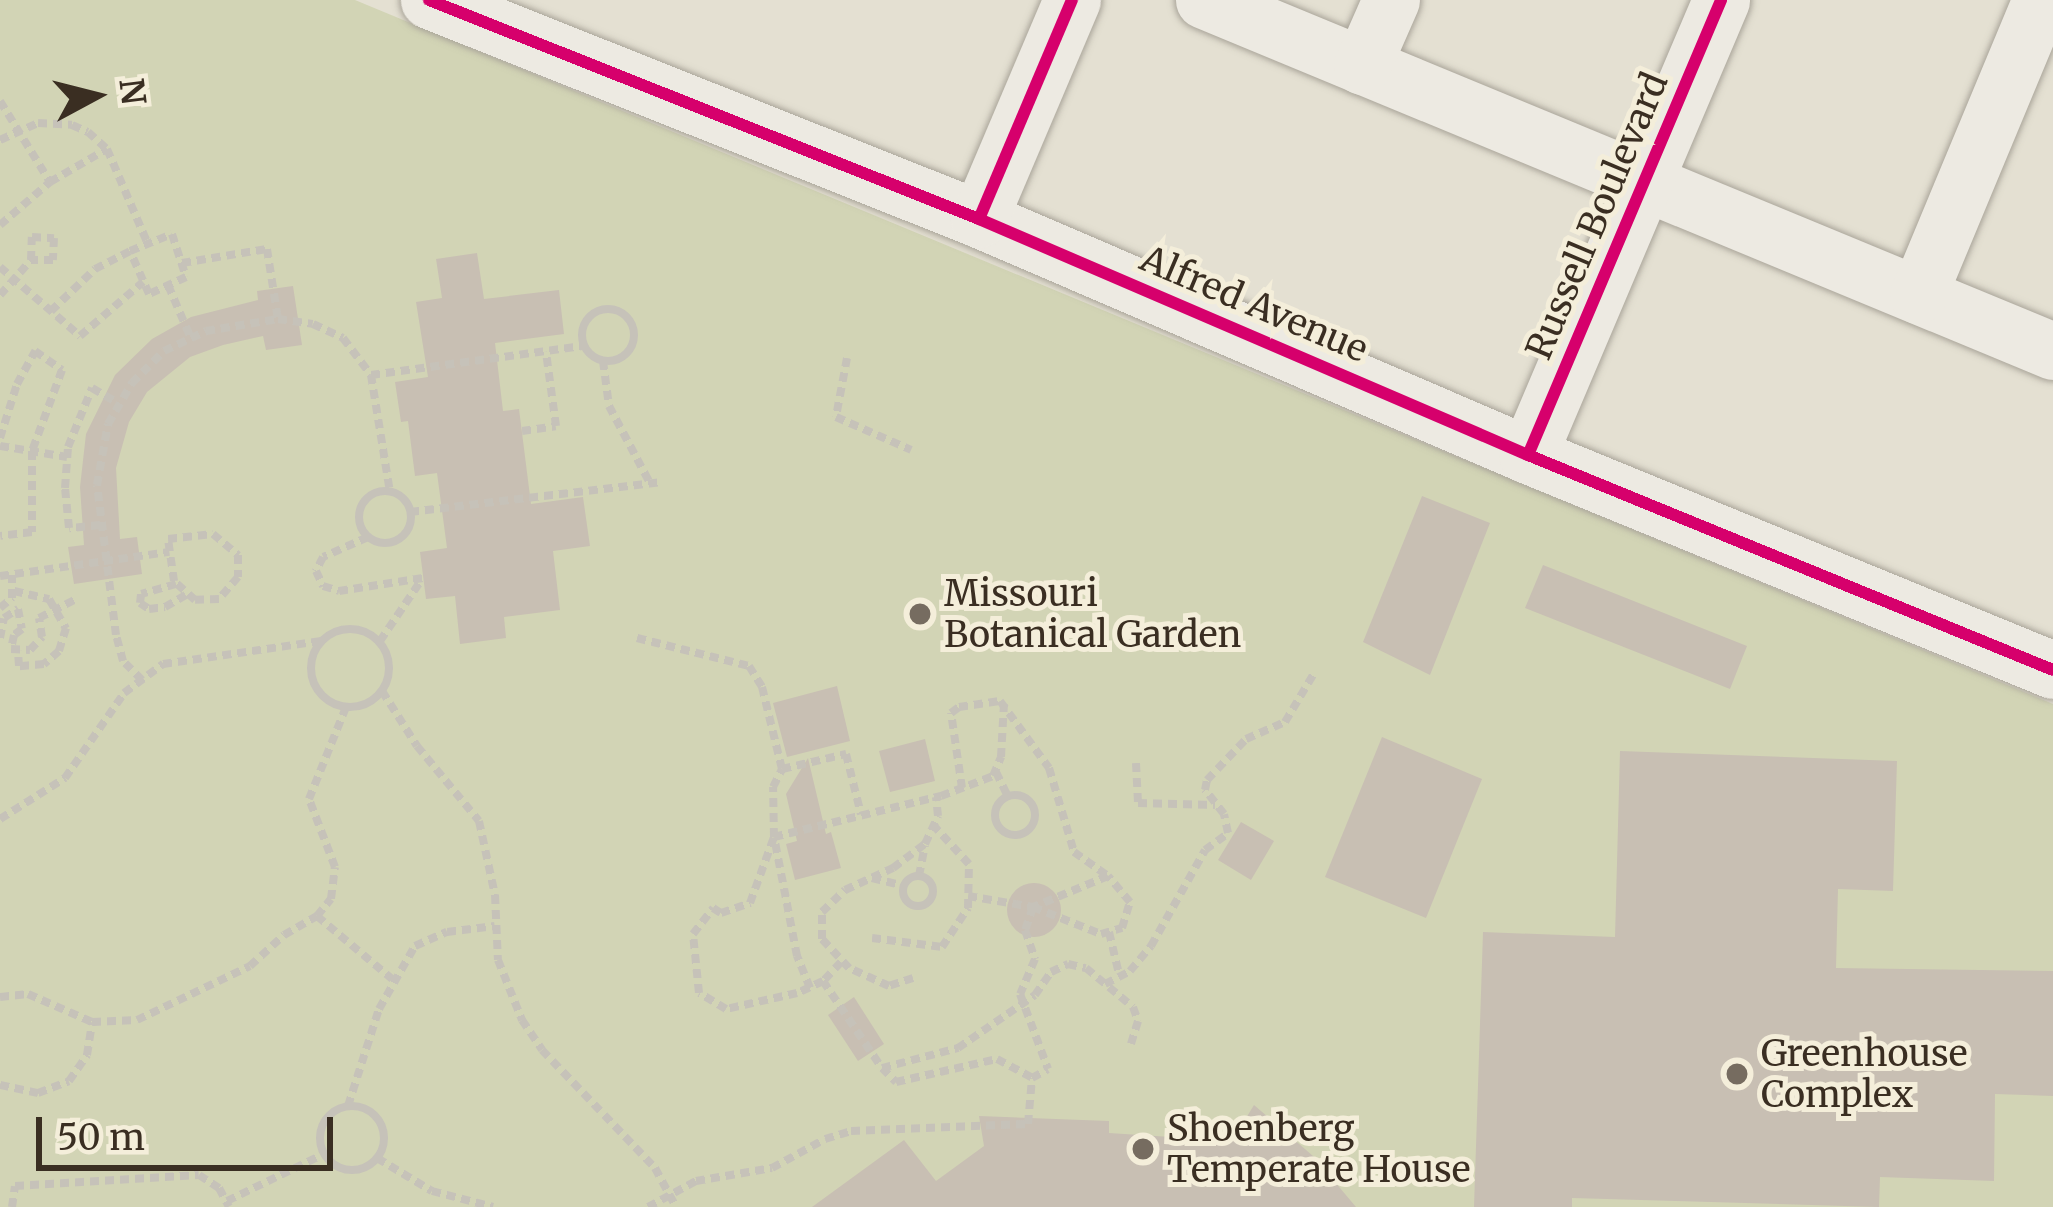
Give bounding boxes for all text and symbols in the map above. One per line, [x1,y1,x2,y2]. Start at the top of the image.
north arrow [36,36,156,156]
street label: Russell Boulevard [1517,66,1677,366]
text: N [110,76,154,107]
street label: Alfred Avenue [1134,237,1374,371]
place label: Missouri Botanical Garden [944,571,1241,656]
marker: Missouri Botanical Garden [907,601,933,627]
place label: Greenhouse Complex [1761,1031,1968,1116]
marker: Greenhouse Complex [1724,1061,1750,1087]
scale bar [42,1093,339,1167]
place label: Shoenberg Temperate House [1167,1106,1471,1191]
text: 50 m [57,1115,145,1160]
marker: Shoenberg Temperate House [1130,1136,1156,1162]

